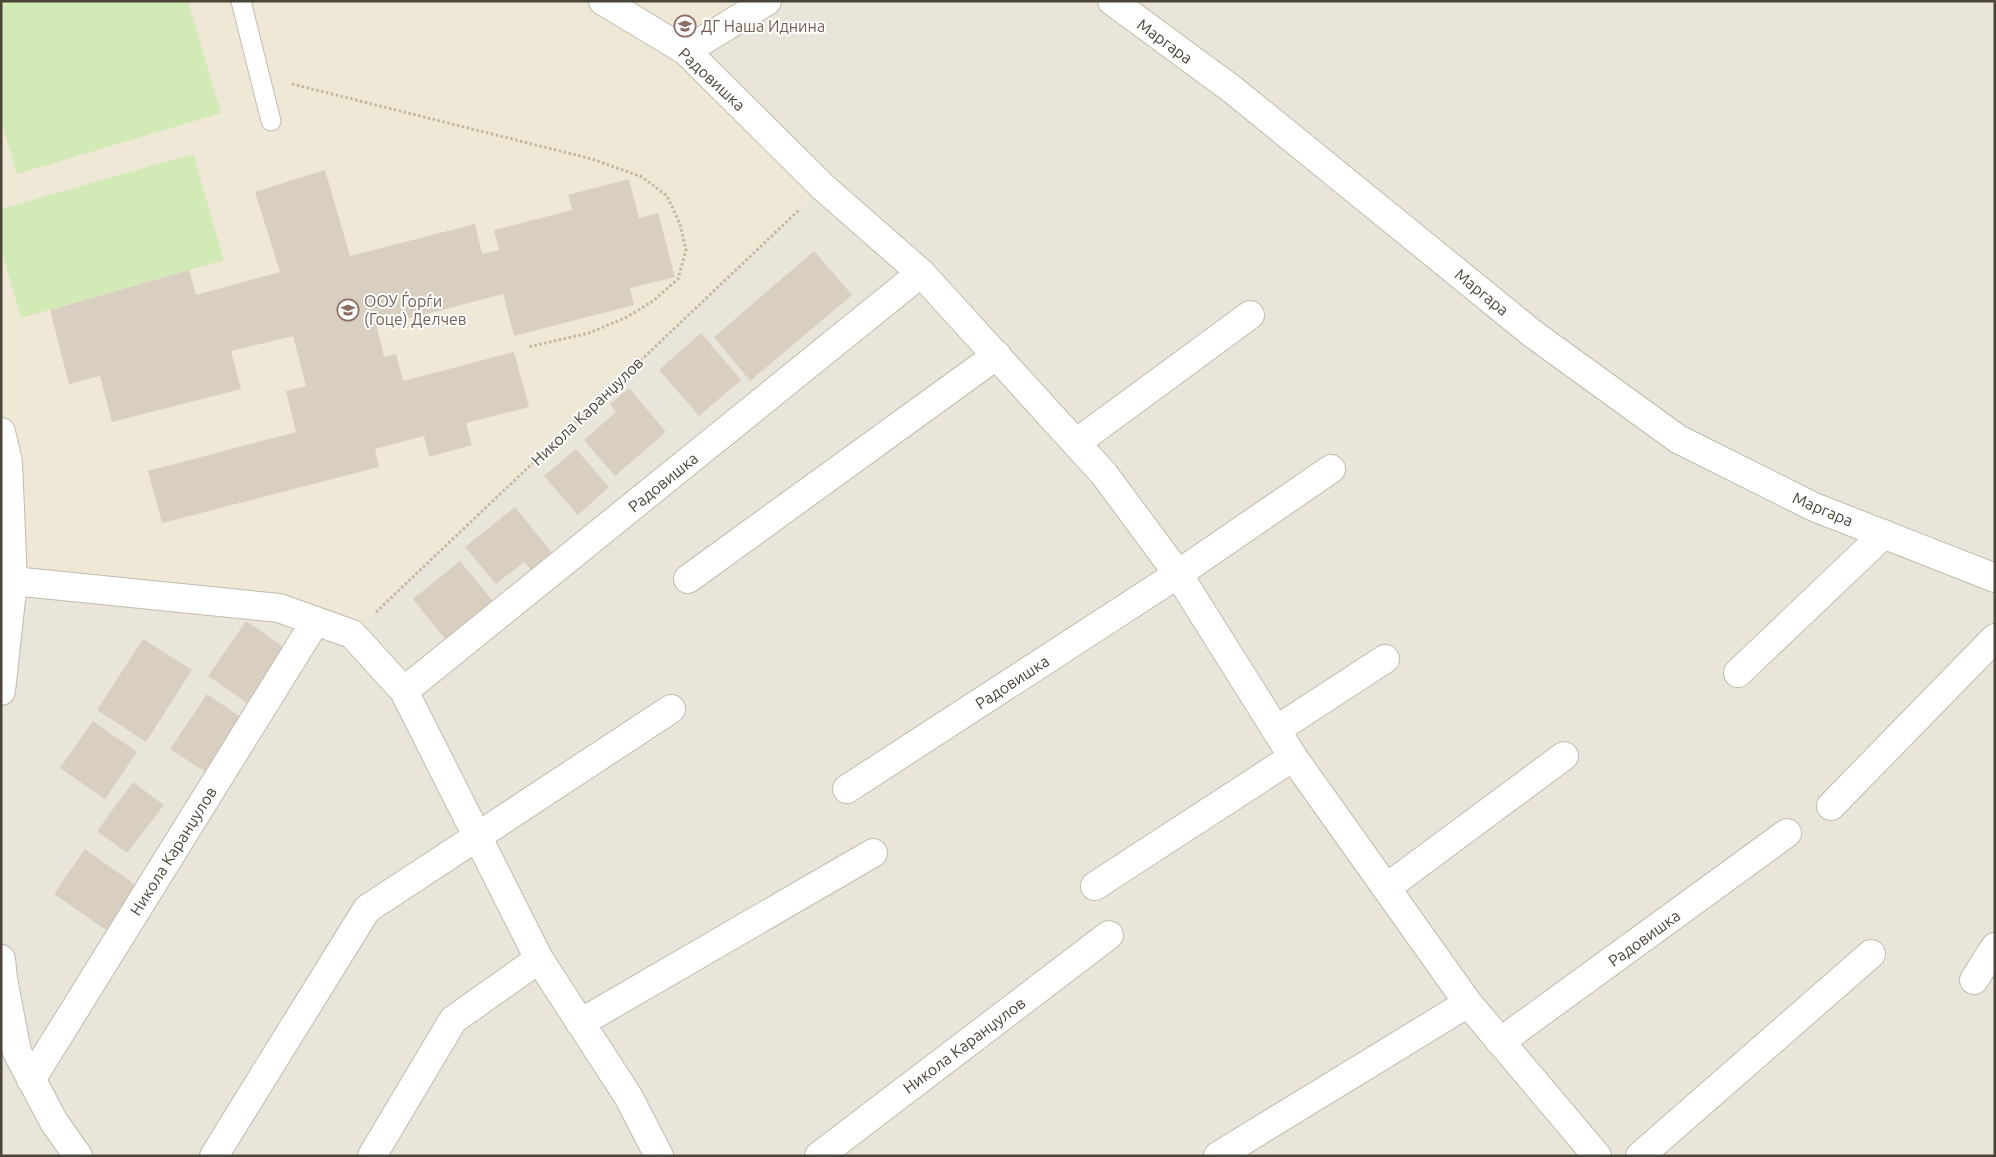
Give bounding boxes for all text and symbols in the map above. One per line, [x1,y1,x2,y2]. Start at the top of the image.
school or university icon: ДГ Наша Иднина [673,14,697,38]
street label: Маргара [1134,15,1196,67]
place label: ДГ Наша Иднина [701,17,825,35]
street label: Радовишка [675,44,749,114]
street label: Маргара [1452,265,1512,319]
place label: ООУ Ѓорѓи (Гоце) Делчев [364,290,467,329]
school or university icon: ООУ Ѓорѓи (Гоце) Делчев [336,298,360,322]
street label: Никола Каранџулов [527,353,647,469]
street label: Радовишка [625,449,701,515]
street label: Маргара [1790,488,1856,530]
street label: Радовишка [972,652,1052,712]
street label: Никола Каранџулов [126,783,220,919]
street label: Радовишка [1605,906,1683,970]
street label: Никола Каранџулов [899,993,1029,1097]

